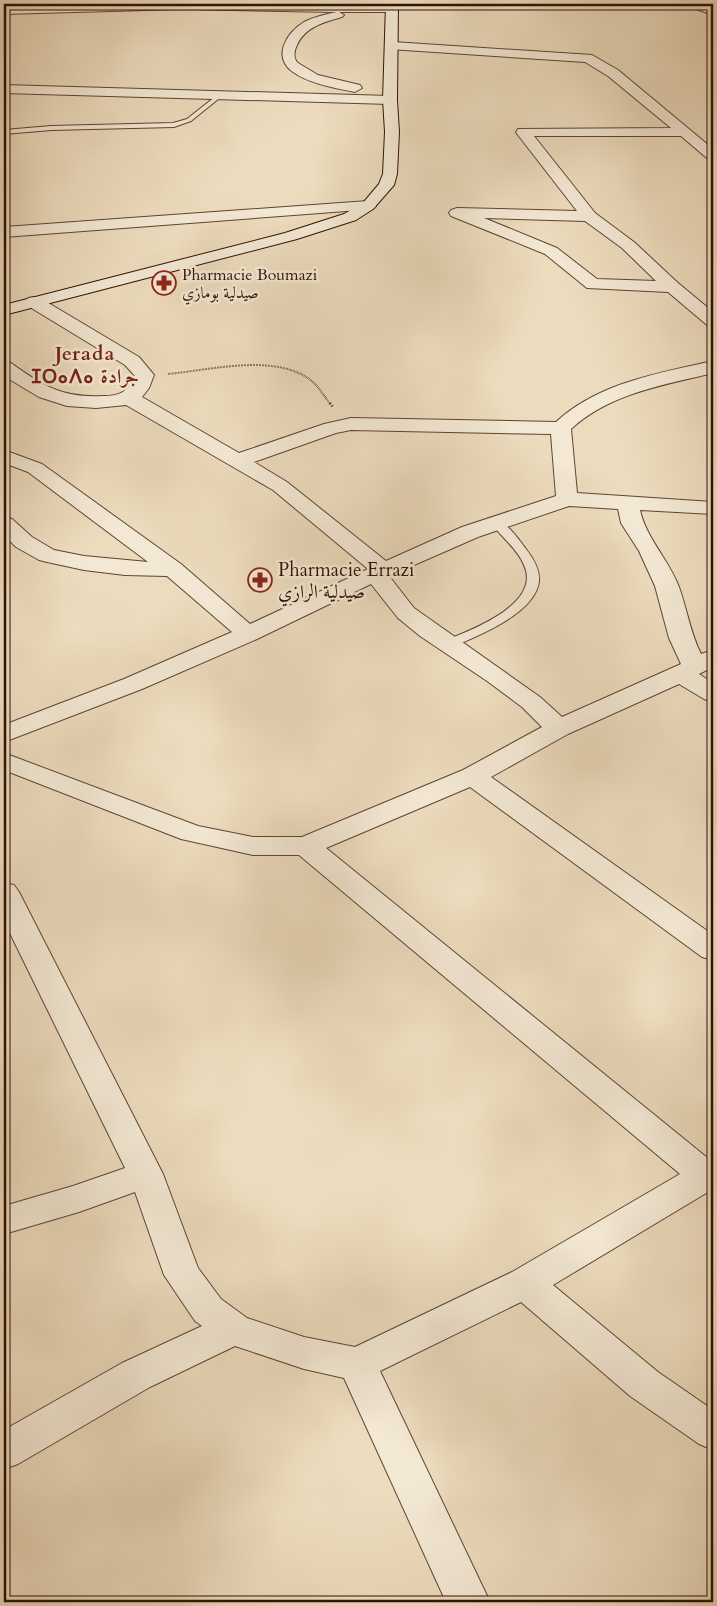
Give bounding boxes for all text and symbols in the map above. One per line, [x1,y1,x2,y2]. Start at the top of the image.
place label: Pharmacie Boumazi صيدلية بومازي [182,264,318,305]
pharmacy icon: Pharmacie Boumazi صيدلية بومازي [151,270,177,296]
district label: Jerada ⵊⵔⴰⴷⴰ جرادة [31,340,139,390]
place label: Pharmacie Errazi صيدلية الرازي [278,557,414,607]
pharmacy icon: Pharmacie Errazi صيدلية الرازي [247,567,273,593]

